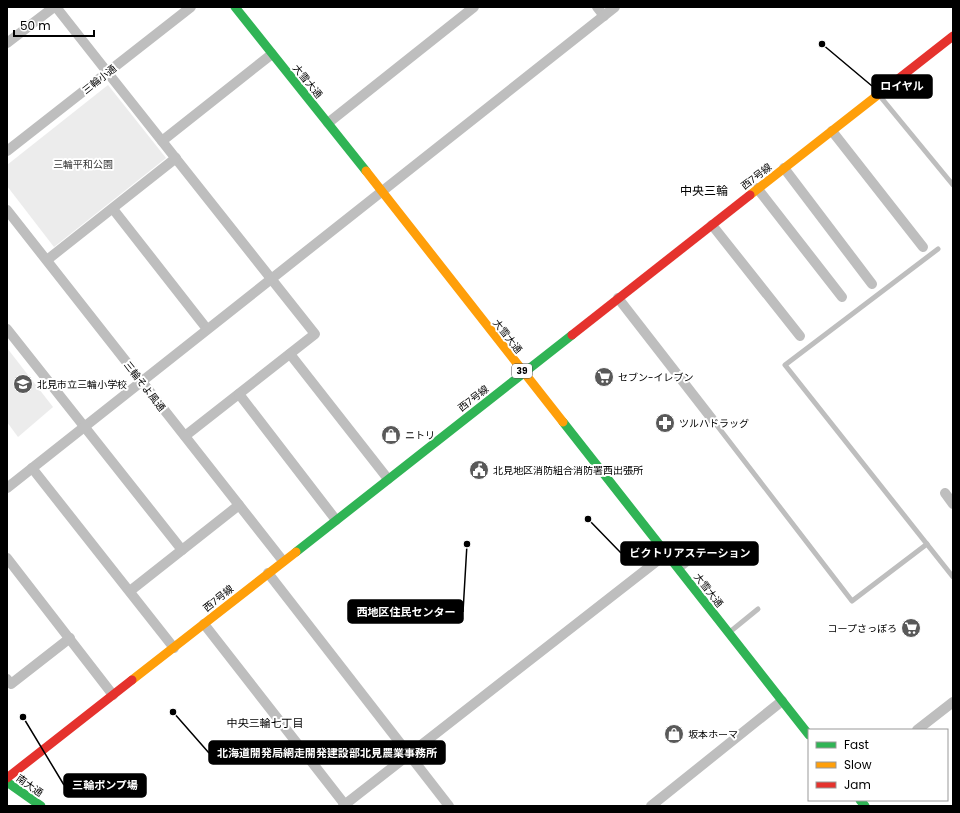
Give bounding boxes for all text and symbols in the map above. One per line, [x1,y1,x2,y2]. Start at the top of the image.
scale bar [14,12,94,38]
text: 50 m [20,17,51,34]
street label: 三輪小通 [79,61,120,98]
street label: 大雪大通 [289,61,326,102]
callout: ロイヤル [872,75,932,98]
text: ロイヤル [880,78,924,94]
park label: 三輪平和公園 [53,157,113,172]
street label: 西7号線 [738,160,775,193]
district label: 中央三輪 [680,182,728,199]
street label: 大雪大通 [489,316,526,357]
street label: 三輪そよ風通 [120,358,169,415]
road number: 39 [512,364,532,378]
supermarket icon: セブン-イレブン [593,366,615,388]
place label: セブン-イレブン [618,370,694,385]
school or university icon: 北見市立三輪小学校 [12,373,34,395]
place label: 北見市立三輪小学校 [37,377,127,392]
street label: 西7号線 [455,382,492,415]
pharmacy icon: ツルハドラッグ [654,412,676,434]
place label: ツルハドラッグ [679,416,749,431]
shop icon: ニトリ [380,424,402,446]
place label: ニトリ [405,428,435,443]
public building icon: 北見地区消防組合消防署西出張所 [468,459,490,481]
place label: 北見地区消防組合消防署西出張所 [493,463,643,478]
callout: ビクトリアステーション [621,542,758,565]
text: ビクトリアステーション [630,545,750,561]
street label: 大雪大通 [690,570,727,611]
street label: 西7号線 [200,581,237,615]
callout: 西地区住民センター [348,600,463,623]
text: 西地区住民センター [357,604,456,620]
supermarket icon: コープさっぽろ [900,617,922,639]
place label: コープさっぽろ [828,621,897,636]
district label: 中央三輪七丁目 [227,715,304,731]
shop icon: 坂本ホーマ [663,723,685,745]
place label: 坂本ホーマ [688,727,738,742]
legend [808,729,948,801]
text: Fast [844,736,869,753]
callout: 北海道開発局網走開発建設部北見農業事務所 [209,741,445,764]
text: 北海道開発局網走開発建設部北見農業事務所 [217,745,437,761]
text: Slow [844,756,872,773]
street label: 南大通 [13,771,46,800]
callout: 三輪ポンプ場 [64,774,146,797]
text: Jam [844,776,871,793]
text: 三輪ポンプ場 [72,777,138,793]

